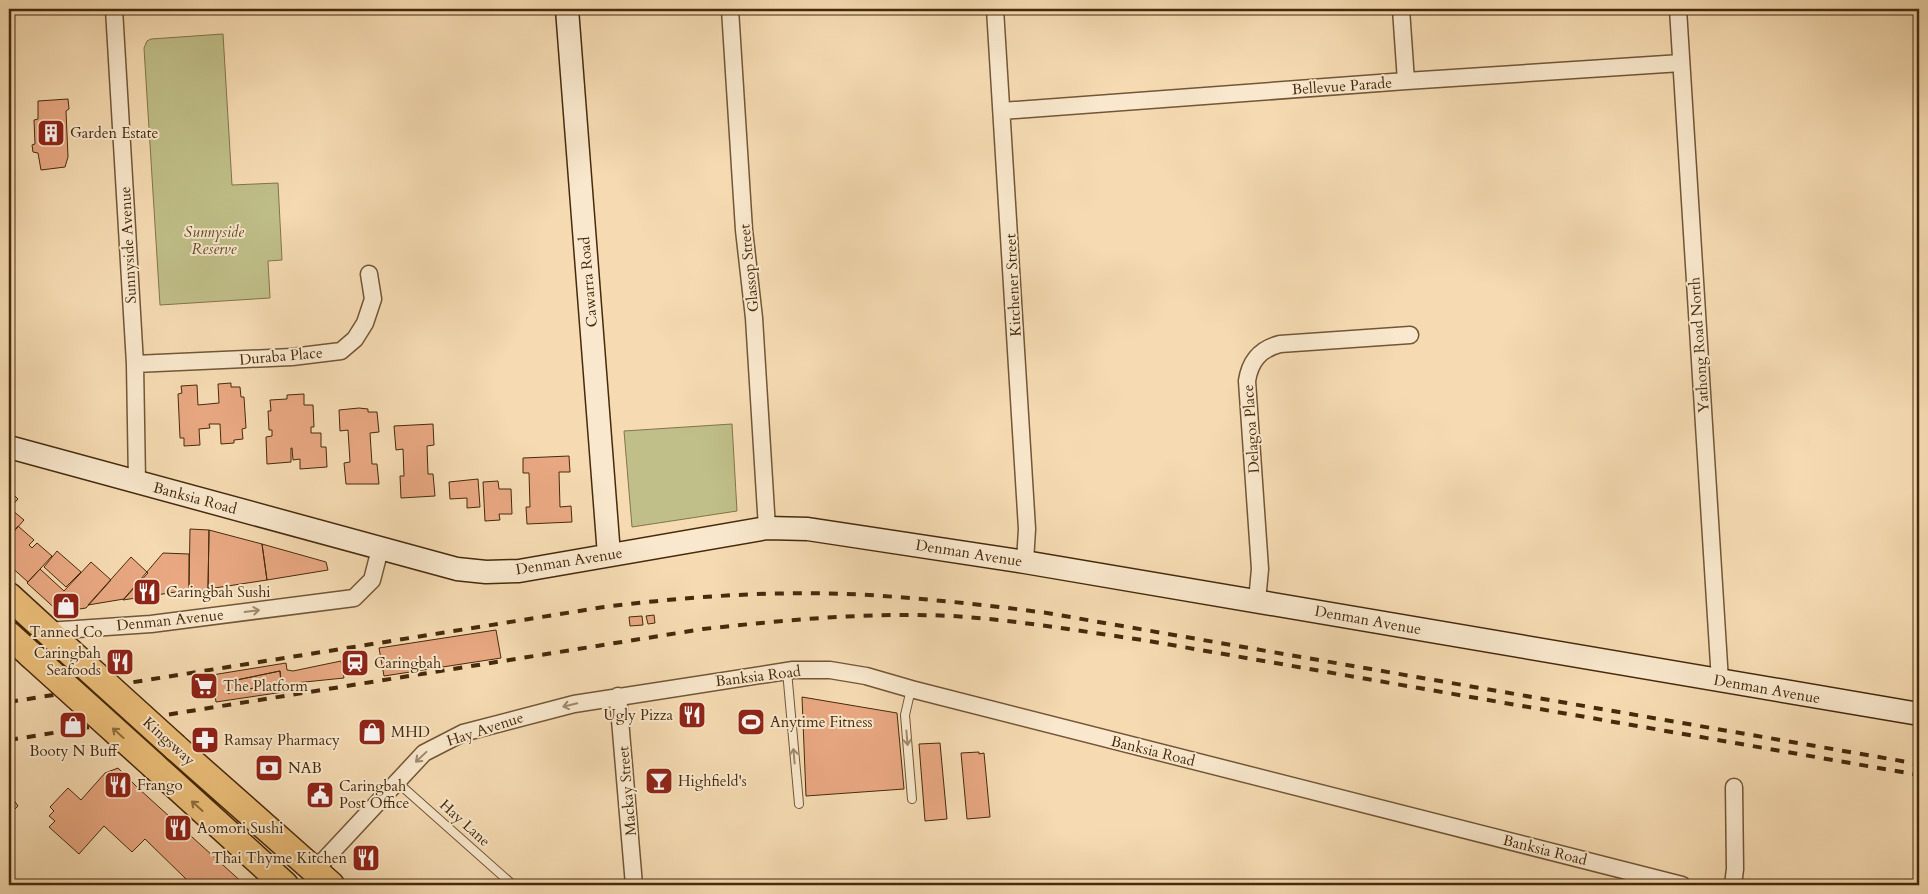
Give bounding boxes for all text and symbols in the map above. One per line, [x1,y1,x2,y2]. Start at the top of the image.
street label: Bellevue Parade [1291,73,1393,99]
building icon: Garden Estate [36,118,66,148]
place label: Garden Estate [70,123,158,143]
street label: Sunnyside Avenue [115,186,141,304]
park label: Sunnyside Reserve [184,222,244,259]
street label: Glassop Street [734,223,764,313]
street label: Kitchener Street [1000,233,1026,337]
street label: Cawarra Road [574,236,602,328]
street label: Yathong Road North [1684,276,1714,414]
street label: Duraba Place [238,342,324,370]
street label: Delagoa Place [1238,384,1264,474]
street label: Banksia Road [151,477,239,519]
street label: Denman Avenue [914,535,1024,571]
street label: Denman Avenue [514,543,624,579]
restaurant icon: Caringbah Sushi [132,577,162,607]
place label: Caringbah Sushi [166,582,271,602]
shop icon: Tanned Co [51,591,81,621]
street label: Denman Avenue [1313,601,1423,639]
street label: Denman Avenue [115,604,225,636]
one-way arrow [243,606,259,616]
place label: Tanned Co [30,622,102,642]
place label: Caringbah Seafoods [34,643,102,680]
restaurant icon: Caringbah Seafoods [105,647,135,677]
station icon: Caringbah [340,648,370,678]
place label: Caringbah [374,653,442,673]
street label: Banksia Road [714,661,802,691]
street label: Denman Avenue [1712,670,1822,708]
supermarket icon: The Platform [189,671,219,701]
place label: The Platform [223,676,308,696]
restaurant icon: Ugly Pizza [677,700,707,730]
one-way arrow [563,701,579,710]
place label: Ugly Pizza [604,705,674,725]
street label: Hay Avenue [444,707,526,751]
sports icon: Anytime Fitness [736,707,766,737]
shop icon: Booty N Buff [58,710,88,740]
street label: Kingsway [139,712,199,770]
place label: Anytime Fitness [770,712,872,732]
shop icon: MHD [357,717,387,747]
place label: MHD [391,722,430,742]
pharmacy icon: Ramsay Pharmacy [190,725,220,755]
one-way arrow [111,727,124,739]
one-way arrow [902,729,912,745]
place label: Ramsay Pharmacy [224,730,340,750]
street label: Banksia Road [1109,731,1197,771]
place label: Booty N Buff [29,741,120,761]
street label: Mackay Street [613,745,641,837]
one-way arrow [790,748,799,764]
one-way arrow [415,751,428,763]
bank icon: NAB [254,753,284,783]
place label: NAB [288,758,322,778]
bar icon: Highfield's [644,766,674,796]
restaurant icon: Frango [103,770,133,800]
place label: Highfield's [678,771,747,791]
place label: Frango [137,775,183,795]
place label: Caringbah Post Office [339,776,410,813]
public building icon: Caringbah Post Office [305,780,335,810]
street label: Hay Lane [435,795,495,851]
one-way arrow [191,800,204,812]
restaurant icon: Aomori Sushi [163,813,193,843]
place label: Aomori Sushi [197,818,284,838]
street label: Banksia Road [1501,830,1589,870]
restaurant icon: Thai Thyme Kitchen [351,843,381,873]
place label: Thai Thyme Kitchen [212,848,347,868]

